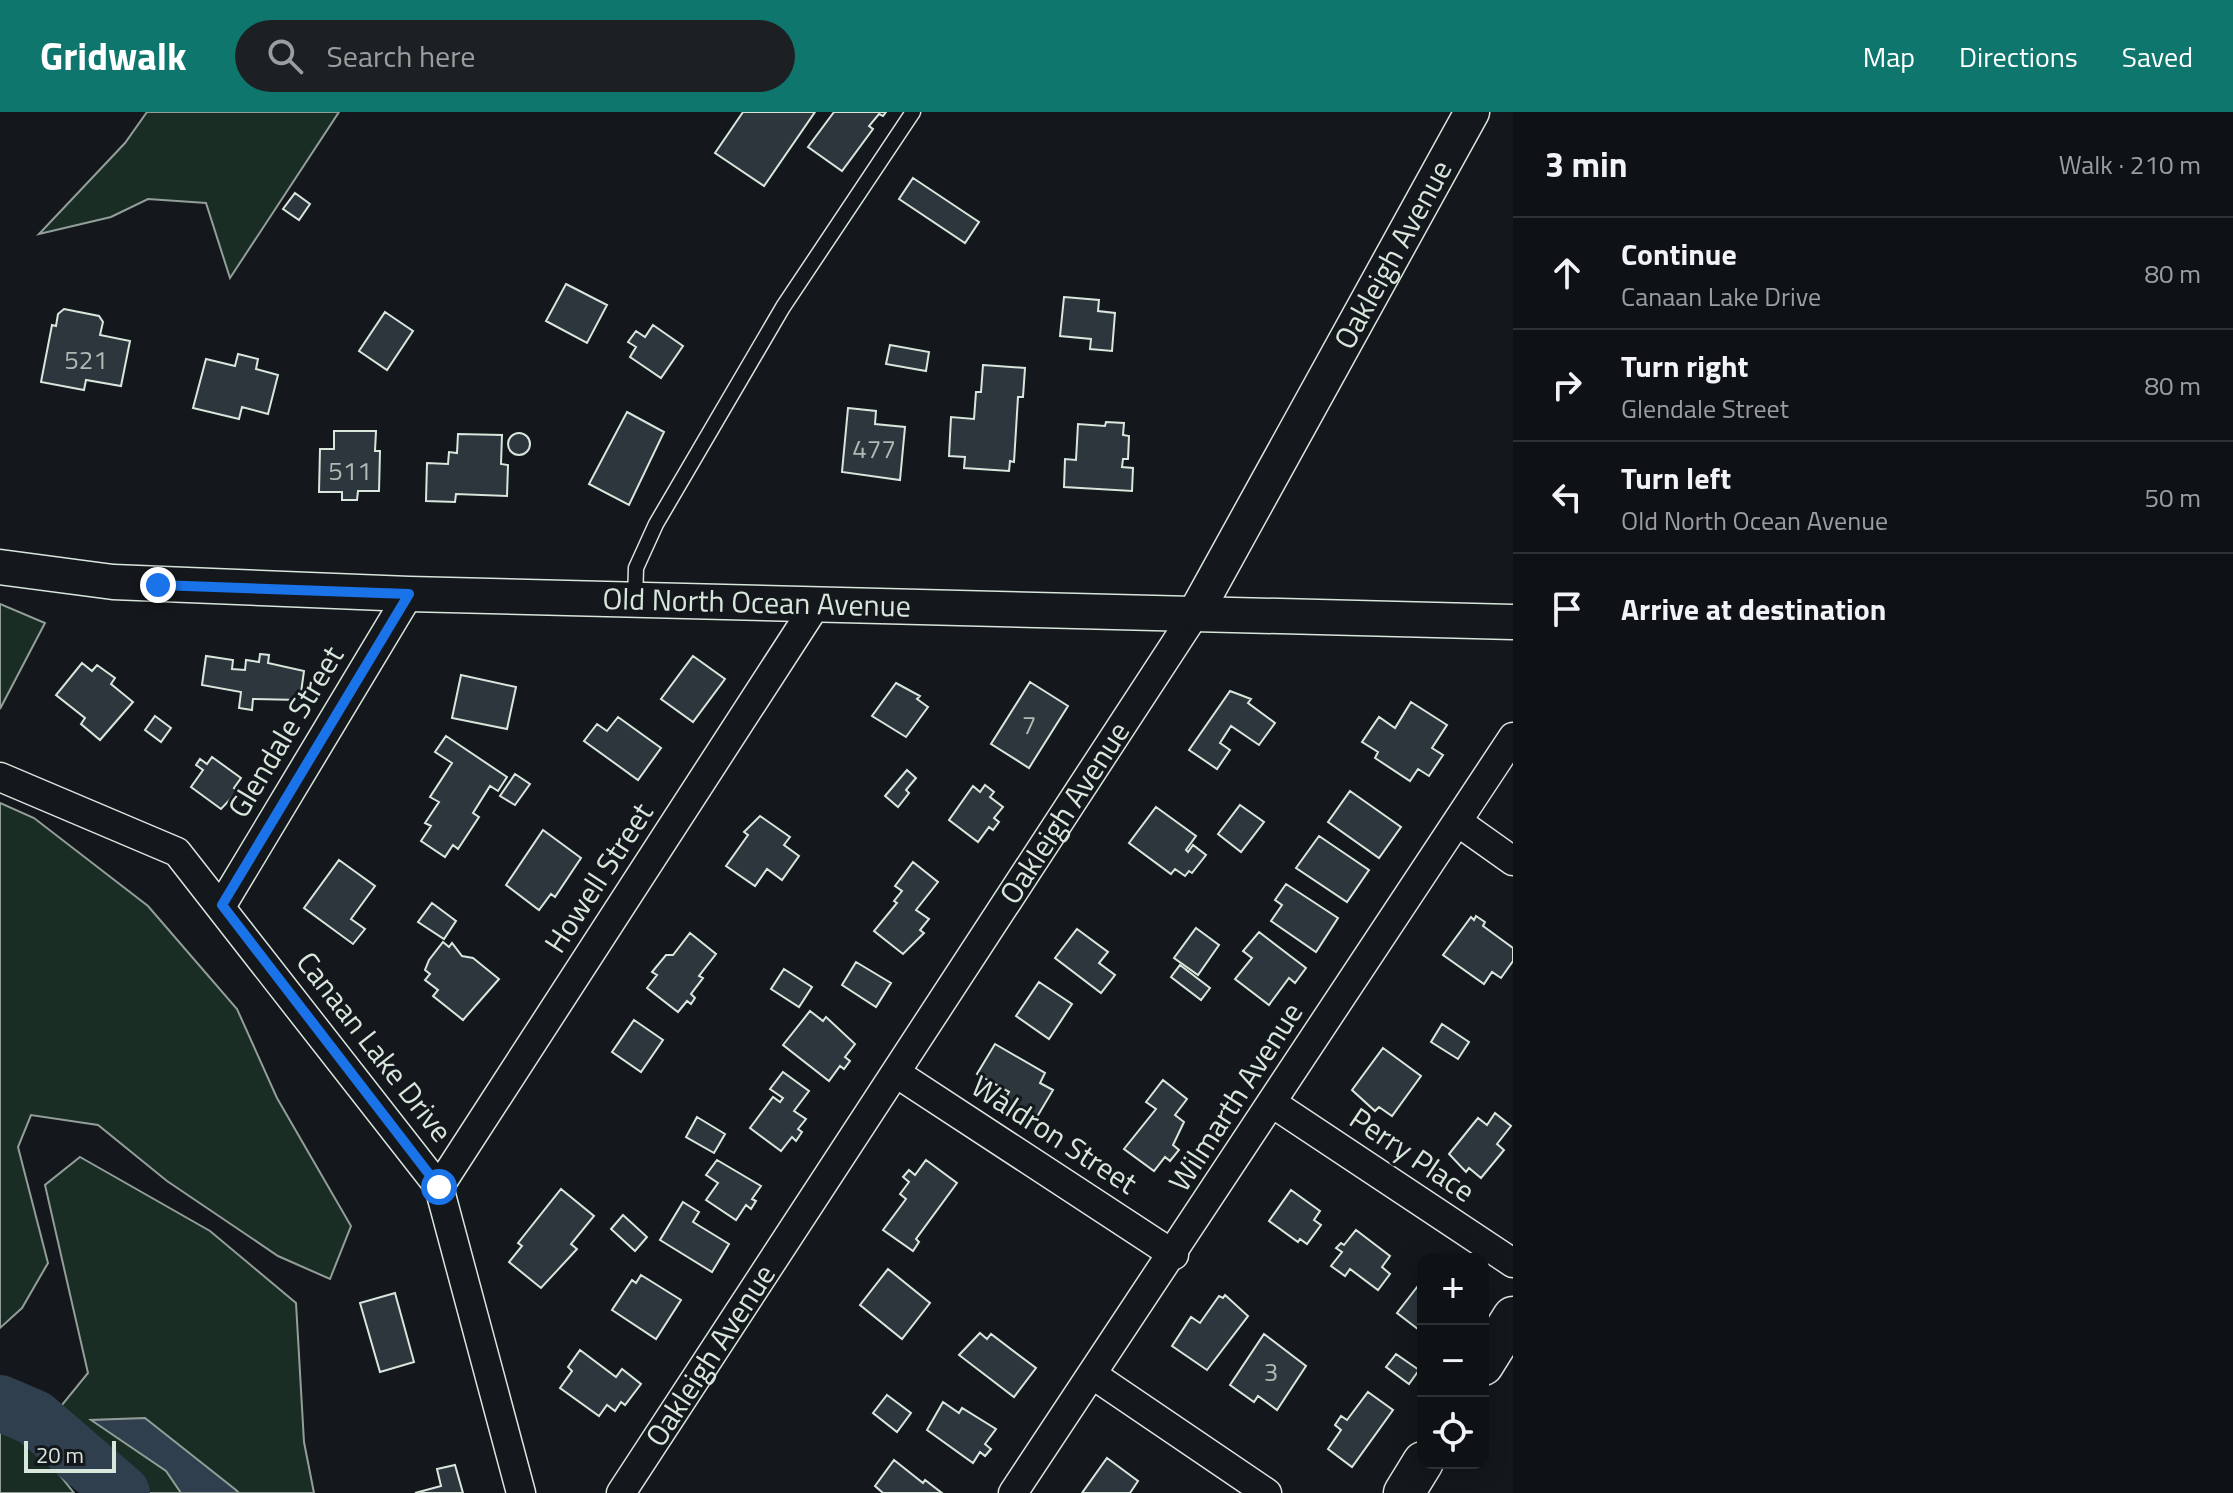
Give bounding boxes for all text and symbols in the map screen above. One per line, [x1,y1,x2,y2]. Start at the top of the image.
search box [235,20,795,92]
text: Gridwalk [40,27,187,85]
text: Search here [327,33,475,79]
icon: search [263,34,307,78]
text: Map [1863,35,1915,78]
text: Directions [1959,35,2078,78]
text: Saved [2122,35,2193,78]
text: 3 min [1545,138,1628,190]
text: Walk · 210 m [2059,145,2201,184]
street label: Oakleigh Avenue [1321,151,1463,357]
text: Continue [1621,231,1737,277]
icon: ahead [1545,251,1589,295]
text: 80 m [2144,254,2201,293]
text: Canaan Lake Drive [1621,277,1821,316]
house number: 521 [64,340,108,379]
text: Turn right [1621,343,1749,389]
icon: right [1545,363,1589,407]
text: 80 m [2144,366,2201,405]
text: Glendale Street [1621,389,1789,428]
house number: 477 [852,429,896,468]
house number: 511 [328,451,372,490]
text: Turn left [1621,455,1731,501]
icon: left [1545,475,1589,519]
text: 50 m [2144,478,2201,517]
text: Old North Ocean Avenue [1621,501,1888,540]
route end [140,567,176,603]
street label: Old North Ocean Avenue [602,575,911,629]
text: Arrive at destination [1621,586,1886,632]
icon: arrive [1545,587,1589,631]
street label: Glendale Street [216,636,355,826]
house number: 7 [1022,705,1036,744]
street label: Oakleigh Avenue [987,712,1141,913]
street label: Howell Street [532,793,664,962]
street label: Canaan Lake Drive [286,941,464,1152]
street label: Wilmarth Avenue [1157,993,1314,1200]
street label: Waldron Street [962,1063,1147,1205]
street label: Perry Place [1341,1095,1484,1213]
route start [421,1169,457,1205]
map controls [1417,1253,1489,1469]
button: + [1417,1253,1489,1325]
street label: Oakleigh Avenue [633,1255,786,1456]
button: − [1417,1325,1489,1397]
house number: 3 [1264,1352,1278,1391]
button: locate [1417,1397,1489,1469]
scale bar [24,1437,116,1473]
text: 20 m [36,1438,84,1472]

